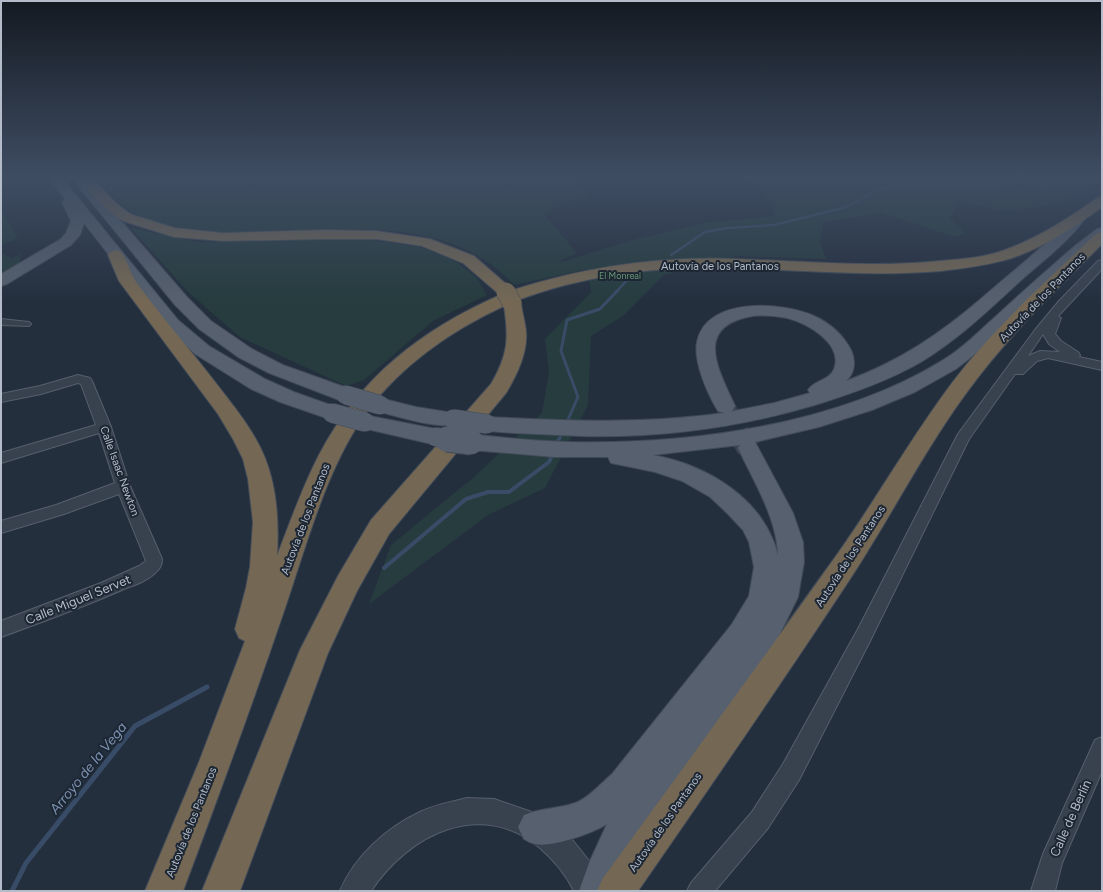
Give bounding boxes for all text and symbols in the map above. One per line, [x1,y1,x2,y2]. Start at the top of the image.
street label: Autovía de los Pantanos [997,250,1088,344]
street label: Autovía de los Pantanos [661,260,779,273]
park label: El Monreal [599,270,641,281]
street label: Calle Isaac Newton [97,424,142,518]
street label: Autovía de los Pantanos [278,462,333,576]
street label: Autovía de los Pantanos [813,503,888,609]
street label: Calle Miguel Servet [23,571,133,627]
water label: Arroyo de la Vega [46,719,131,818]
street label: Autovía de los Pantanos [163,765,220,879]
street label: Autovía de los Pantanos [626,770,705,874]
street label: Calle de Berlín [1047,777,1094,859]

